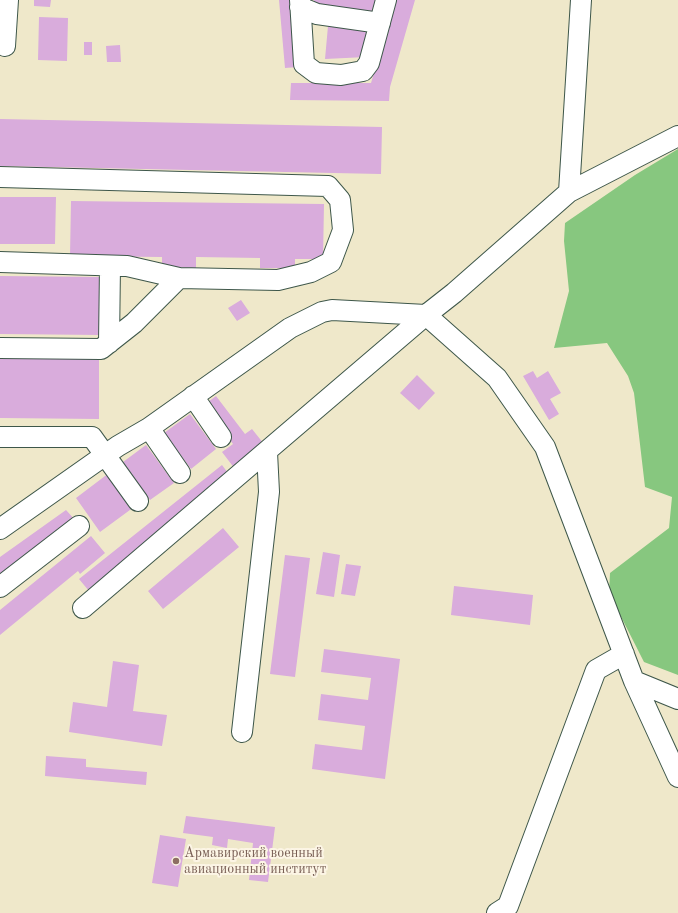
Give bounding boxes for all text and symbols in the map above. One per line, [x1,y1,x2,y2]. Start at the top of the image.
place label: Армавирский военный авиационный институт [184,845,326,878]
marker: Армавирский военный авиационный институт [171,856,181,866]

